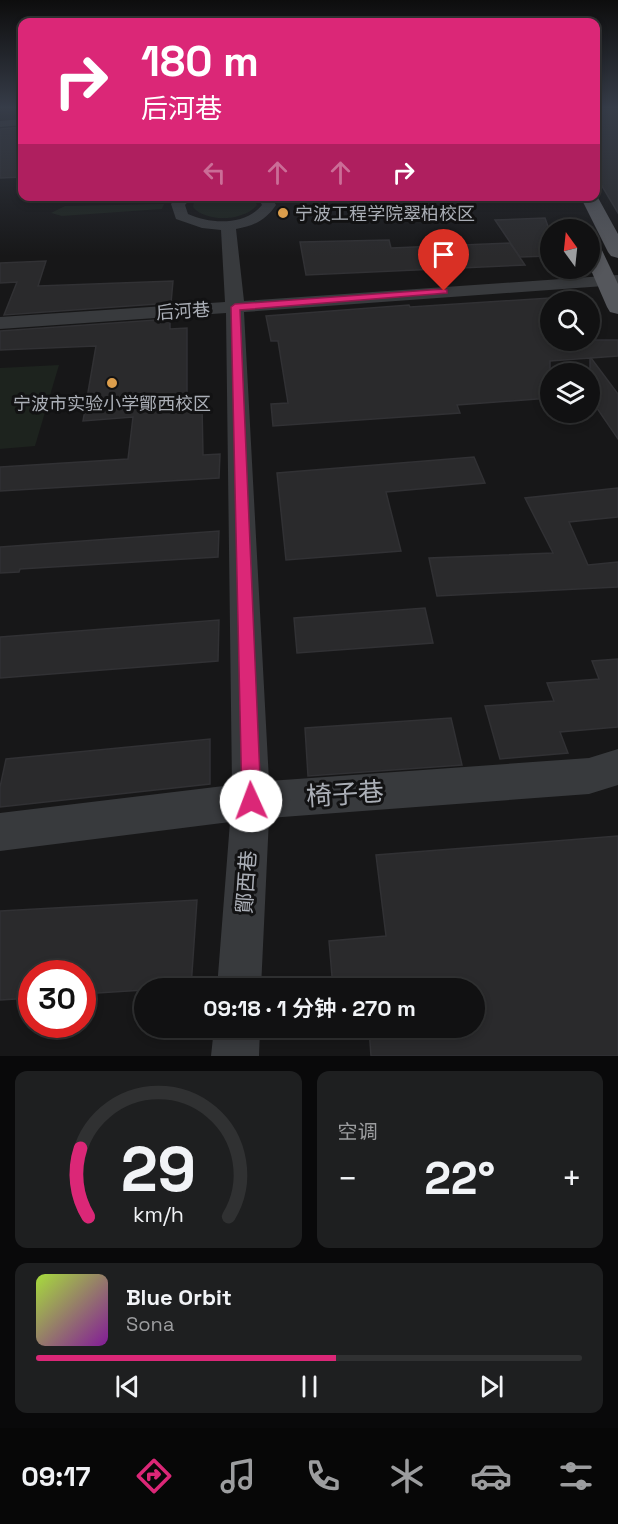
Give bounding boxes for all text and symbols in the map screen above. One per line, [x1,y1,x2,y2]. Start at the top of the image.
text: 180 m [141,35,259,88]
icon: right [42,42,120,120]
text: 后河巷 [141,91,222,126]
icon: left [198,156,231,189]
icon: ahead [261,156,294,189]
icon: ahead [324,156,357,189]
icon: right [387,156,420,189]
place label: 宁波工程学院翠柏校区 [295,202,475,225]
marker: 宁波工程学院翠柏校区 [276,206,290,220]
north arrow [540,219,600,279]
map controls [540,219,600,423]
pin [418,229,469,291]
icon: arrive [427,238,460,271]
button: search [540,291,600,351]
street label: 后河巷 [155,298,211,324]
button: layers [540,363,600,423]
marker: 宁波市实验小学鄮西校区 [105,376,119,390]
place label: 宁波市实验小学鄮西校区 [13,392,211,415]
position arrow [219,769,283,833]
street label: 椅子巷 [305,774,385,814]
street label: 鄮西巷 [230,850,262,914]
speed limit sign: 30 [18,960,96,1038]
text: 09:18 · 1 分钟 · 270 m [203,994,416,1022]
text: 空调 [338,1119,378,1145]
text: 29 [121,1130,196,1209]
text: 22° [424,1150,495,1207]
text: − [338,1158,358,1200]
text: + [562,1158,582,1200]
text: km/h [133,1201,184,1228]
text: Blue Orbit [126,1283,232,1311]
text: Sona [126,1311,174,1337]
icon: previous [111,1370,144,1403]
icon: pause [293,1370,326,1403]
icon: next [475,1370,508,1403]
icon: directions [133,1455,175,1497]
icon: music [217,1455,259,1497]
icon: phone [302,1455,344,1497]
icon: climate [386,1455,428,1497]
icon: car [470,1455,512,1497]
icon: filters [555,1455,597,1497]
text: 09:17 [21,1459,91,1494]

